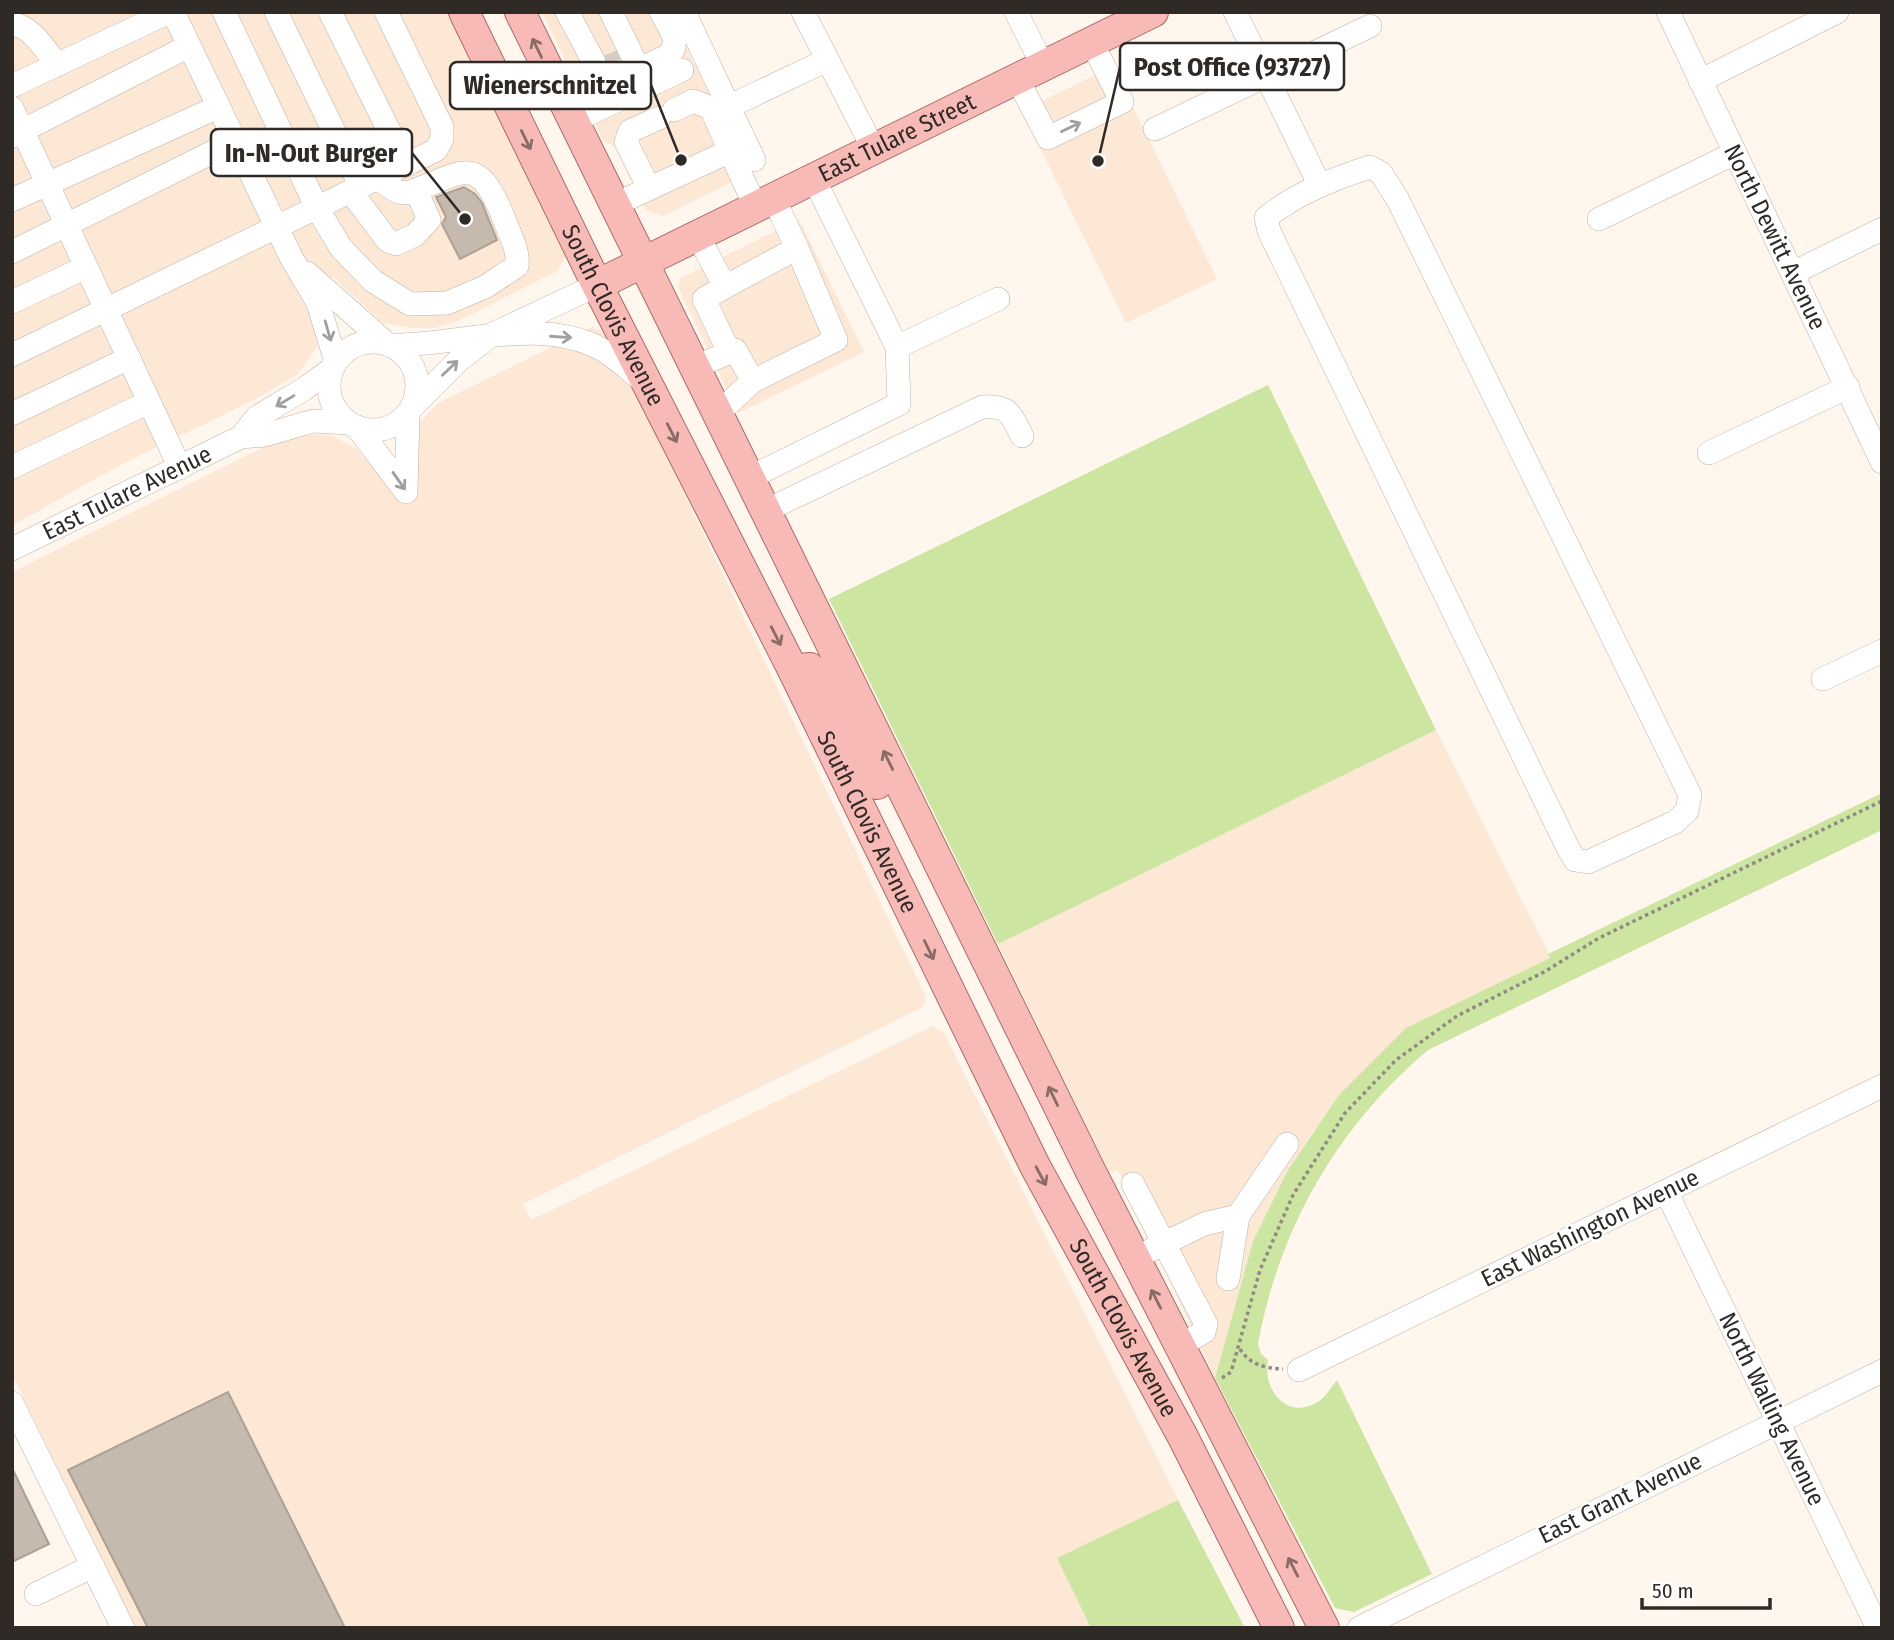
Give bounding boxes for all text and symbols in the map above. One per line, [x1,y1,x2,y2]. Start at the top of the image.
one-way arrow [530,38,544,59]
callout: Post Office (93727) [1120,43,1344,90]
text: Post Office (93727) [1134,52,1330,83]
callout: Wienerschnitzel [450,62,651,109]
text: Wienerschnitzel [464,70,637,101]
street label: East Tulare Street [814,87,980,188]
one-way arrow [1060,120,1081,133]
callout: In-N-Out Burger [211,129,412,176]
one-way arrow [520,129,533,150]
text: In-N-Out Burger [225,138,398,169]
street label: North Dewitt Avenue [1718,140,1832,334]
street label: South Clovis Avenue [556,220,670,411]
one-way arrow [322,319,335,342]
one-way arrow [549,330,572,343]
one-way arrow [442,360,459,377]
one-way arrow [275,394,295,408]
one-way arrow [666,422,680,443]
street label: East Tulare Avenue [38,440,216,546]
one-way arrow [392,471,406,490]
one-way arrow [769,625,783,646]
street label: South Clovis Avenue [811,727,923,918]
one-way arrow [880,750,894,771]
one-way arrow [923,939,937,960]
one-way arrow [1046,1086,1060,1107]
street label: East Washington Avenue [1477,1163,1703,1293]
one-way arrow [1035,1165,1048,1186]
street label: South Clovis Avenue [1063,1234,1183,1422]
one-way arrow [1149,1289,1162,1310]
street label: North Walling Avenue [1713,1308,1831,1510]
street label: East Grant Avenue [1534,1446,1706,1550]
one-way arrow [1286,1557,1300,1578]
scale bar [1642,1566,1770,1610]
text: 50 m [1652,1578,1694,1604]

